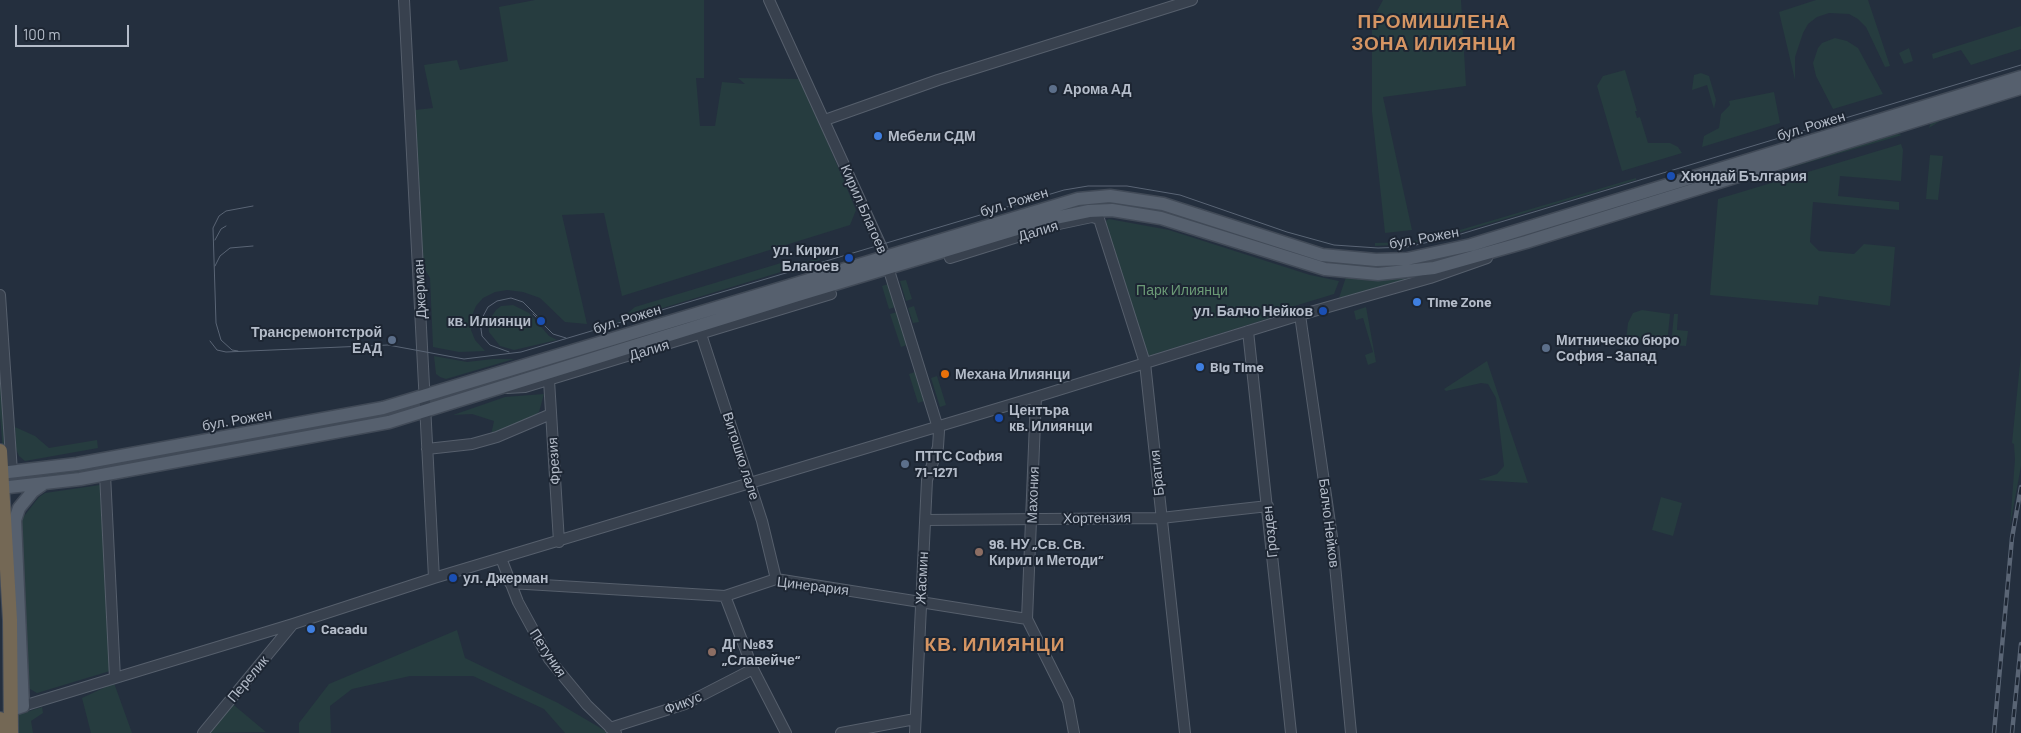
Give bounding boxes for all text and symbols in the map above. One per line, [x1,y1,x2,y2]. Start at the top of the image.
district label: ПРОМИШЛЕНА ЗОНА ИЛИЯНЦИ [1350,11,1518,55]
scale bar [18,15,131,47]
text: 100 m [23,25,61,43]
place label: Арома АД [1063,81,1131,97]
marker: Арома АД [1047,83,1059,95]
street label: бул. Рожен [1775,108,1847,144]
place label: Мебели СДМ [888,128,976,144]
marker: Мебели СДМ [872,130,884,142]
street label: Кирил Благоев [837,162,891,256]
place label: Хюндай България [1681,168,1807,184]
marker: Хюндай България [1665,170,1677,182]
street label: бул. Рожен [978,184,1050,220]
street label: Далия [1016,217,1060,245]
street label: бул. Рожен [1388,224,1460,252]
place label: ул. Кирил Благоев [773,242,839,274]
marker: ул. Кирил Благоев [843,252,855,264]
street label: Джерман [410,259,430,319]
park label: Парк Илиянци [1136,282,1228,298]
place label: Time Zone [1427,294,1492,310]
marker: Time Zone [1411,296,1423,308]
street label: бул. Рожен [591,301,663,337]
place label: ул. Балчо Нейков [1194,303,1313,319]
marker: ул. Балчо Нейков [1317,305,1329,317]
place label: кв. Илиянци [447,313,531,329]
marker: кв. Илиянци [535,315,547,327]
place label: Трансремонтстрой ЕАД [251,324,382,357]
place label: Митническо бюро София - Запад [1556,332,1680,364]
marker: Трансремонтстрой ЕАД [386,334,398,346]
street label: Далия [627,336,671,364]
marker: Митническо бюро София - Запад [1540,342,1552,354]
place label: Big Time [1210,359,1264,375]
marker: Big Time [1194,361,1206,373]
place label: Механа Илиянци [955,366,1070,382]
marker: Механа Илиянци [939,368,951,380]
place label: Центъра кв. Илиянци [1009,402,1093,434]
street label: бул. Рожен [201,406,273,434]
street label: Витошко лале [719,410,763,502]
marker: Центъра кв. Илиянци [993,412,1005,424]
street label: Фрезия [544,437,564,485]
place label: ПТТС София 71-1271 [915,448,1003,481]
street label: Братия [1146,449,1168,497]
marker: ПТТС София 71-1271 [899,458,911,470]
street label: Махония [1024,466,1042,524]
street label: Балчо Нейков [1315,477,1343,569]
street label: Грозден [1259,505,1281,559]
street label: Хортензия [1063,509,1131,527]
place label: 98. НУ „Св. Св. Кирил и Методи“ [989,536,1103,568]
marker: 98. НУ „Св. Св. Кирил и Методи“ [973,546,985,558]
street label: Жасмин [912,551,932,605]
place label: ул. Джерман [463,570,548,586]
marker: ул. Джерман [447,572,459,584]
street label: Цинерария [776,573,850,599]
place label: Cacadu [321,621,367,637]
marker: Cacadu [305,623,317,635]
street label: Петуния [526,626,570,680]
district label: КВ. ИЛИЯНЦИ [923,634,1067,656]
place label: ДГ №83 „Славейче“ [722,636,800,669]
marker: ДГ №83 „Славейче“ [706,646,718,658]
street label: Перелик [224,653,272,705]
street label: Фикус [662,688,704,718]

